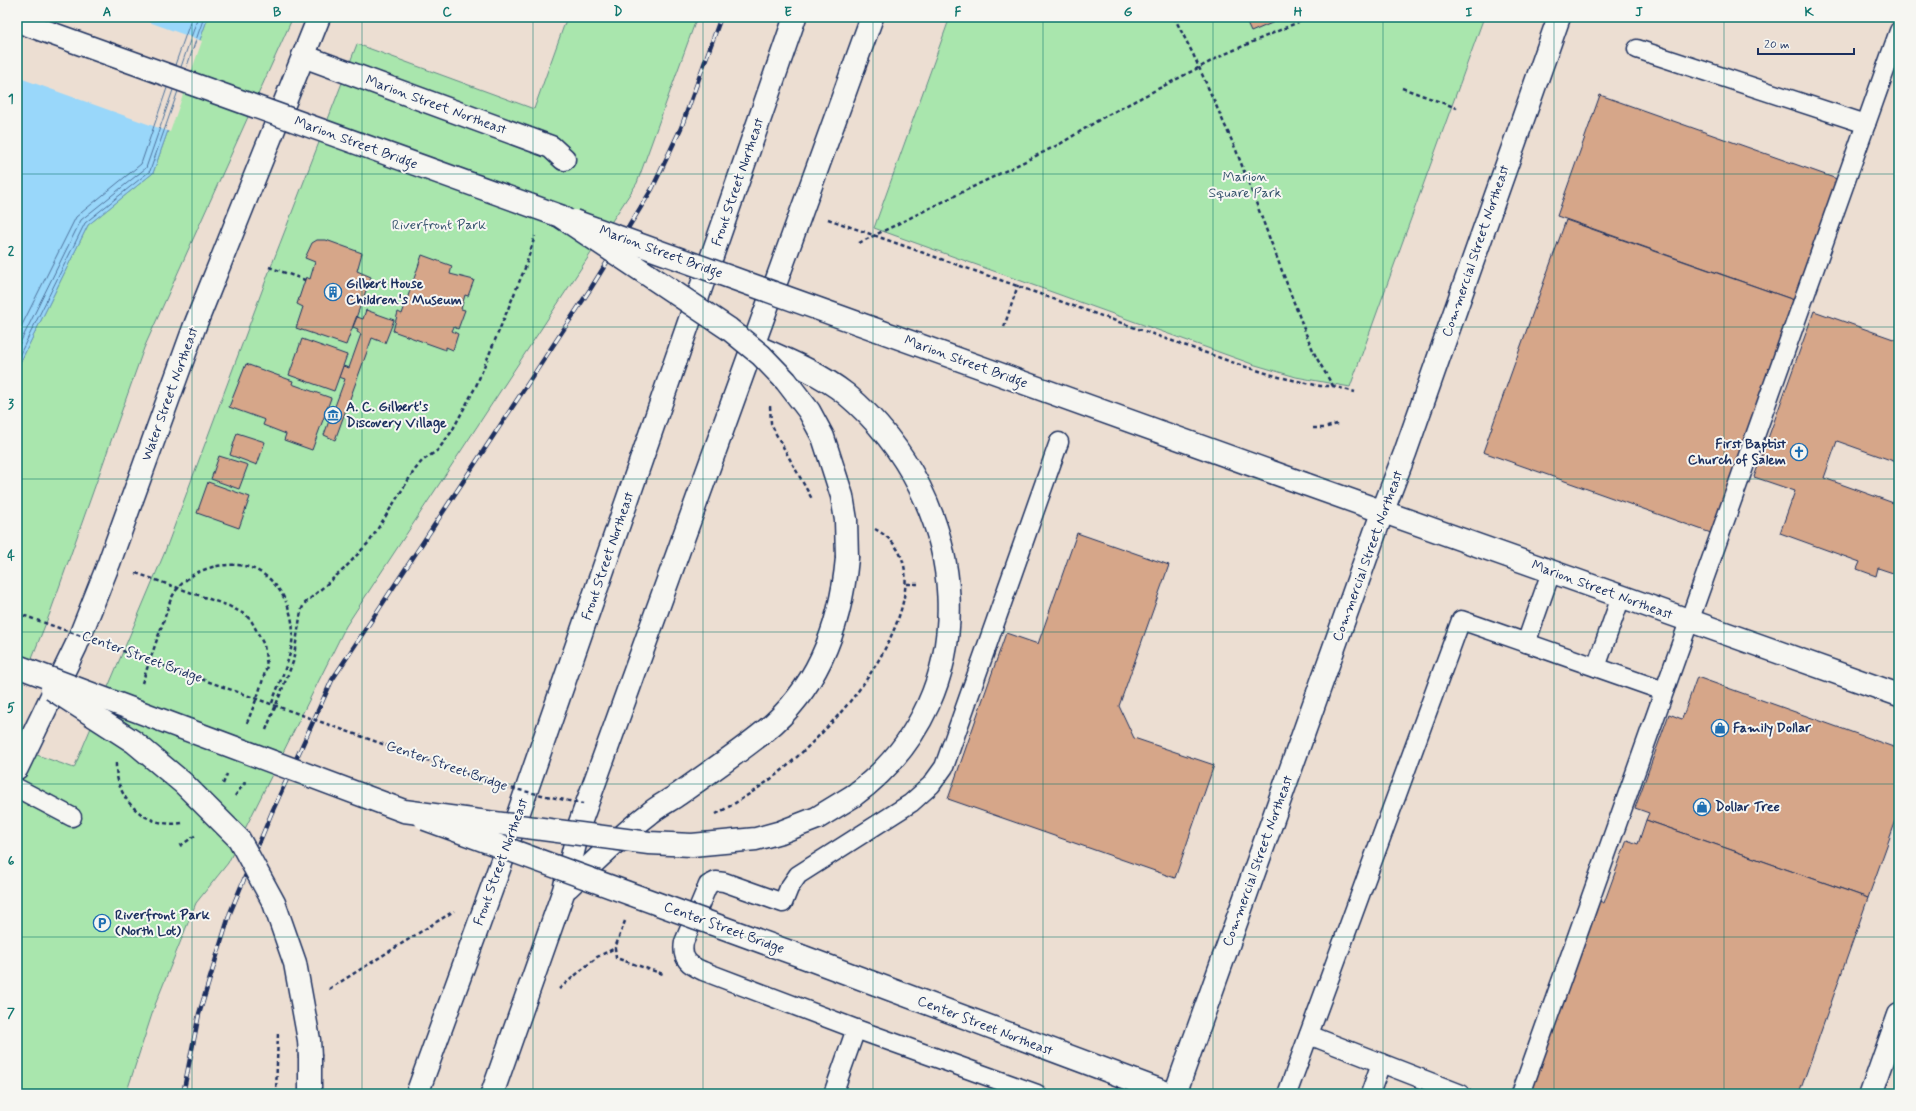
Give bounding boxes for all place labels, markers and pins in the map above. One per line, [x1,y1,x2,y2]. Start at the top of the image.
place label: Gilbert House Children's Museum [346,275,462,309]
building icon: Gilbert House Children's Museum [323,282,343,302]
place label: A. C. Gilbert's Discovery Village [346,398,447,434]
museum icon: A. C. Gilbert's Discovery Village [323,405,343,425]
place label: First Baptist Church of Salem [1688,435,1786,469]
church icon: First Baptist Church of Salem [1789,442,1809,462]
shop icon: Family Dollar [1710,718,1730,738]
place label: Family Dollar [1733,719,1812,737]
shop icon: Dollar Tree [1692,797,1712,817]
place label: Dollar Tree [1715,798,1780,816]
place label: Riverfront Park (North Lot) [115,906,210,940]
parking icon: Riverfront Park (North Lot) [92,913,112,933]

